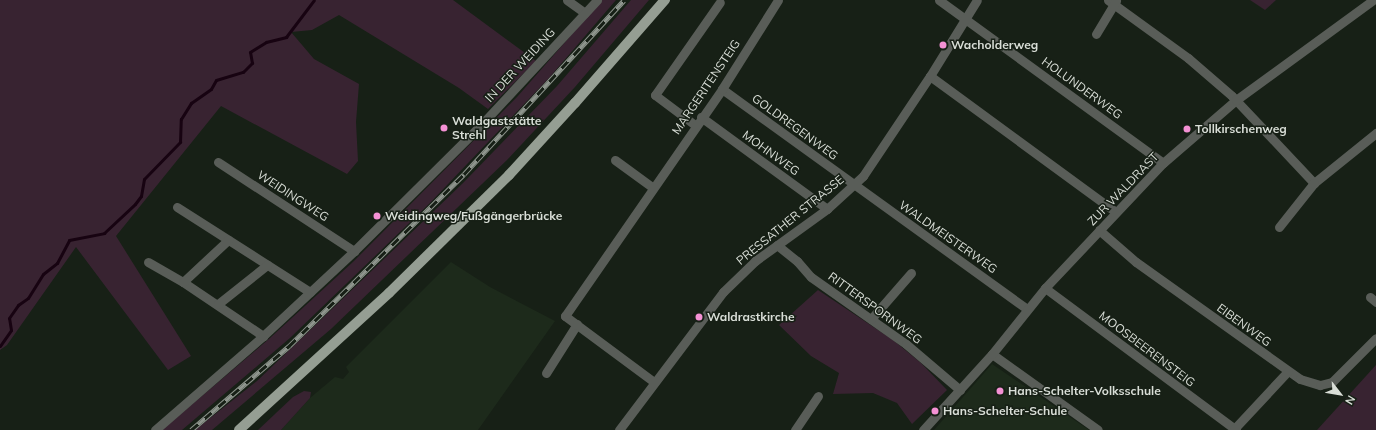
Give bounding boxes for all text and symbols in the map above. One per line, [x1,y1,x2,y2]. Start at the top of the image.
street label: IN DER WEIDING [482,25,558,105]
street label: MARGERITENSTEIG [669,37,743,137]
place label: Wacholderweg [951,38,1038,52]
marker: Wacholderweg [938,40,948,50]
street label: HOLUNDERWEG [1039,54,1125,122]
street label: GOLDREGENWEG [749,91,841,163]
place label: Waldgaststätte Strehl [452,114,541,142]
place label: Tollkirschenweg [1195,122,1287,136]
marker: Waldgaststätte Strehl [439,123,449,133]
marker: Tollkirschenweg [1182,124,1192,134]
street label: MOHNWEG [740,128,802,178]
street label: ZUR WALDRAST [1085,150,1161,228]
street label: WEIDINGWEG [255,168,331,224]
street label: PRESSATHER STRASSE [733,172,847,268]
street label: WALDMEISTERWEG [896,198,1000,276]
place label: Weidingweg/Fußgängerbrücke [385,209,562,223]
marker: Weidingweg/Fußgängerbrücke [372,211,382,221]
street label: RITTERSPORNWEG [825,269,925,347]
street label: EIBENWEG [1214,301,1274,349]
street label: MOOSBEERENSTEIG [1096,308,1198,390]
place label: Waldrastkirche [707,310,795,324]
marker: Waldrastkirche [694,312,704,322]
north arrow [1320,374,1360,414]
place label: Hans-Schelter-Volksschule [1008,384,1161,398]
marker: Hans-Schelter-Volksschule [995,386,1005,396]
text: N [1342,393,1358,407]
place label: Hans-Schelter-Schule [943,404,1067,418]
marker: Hans-Schelter-Schule [930,406,940,416]

